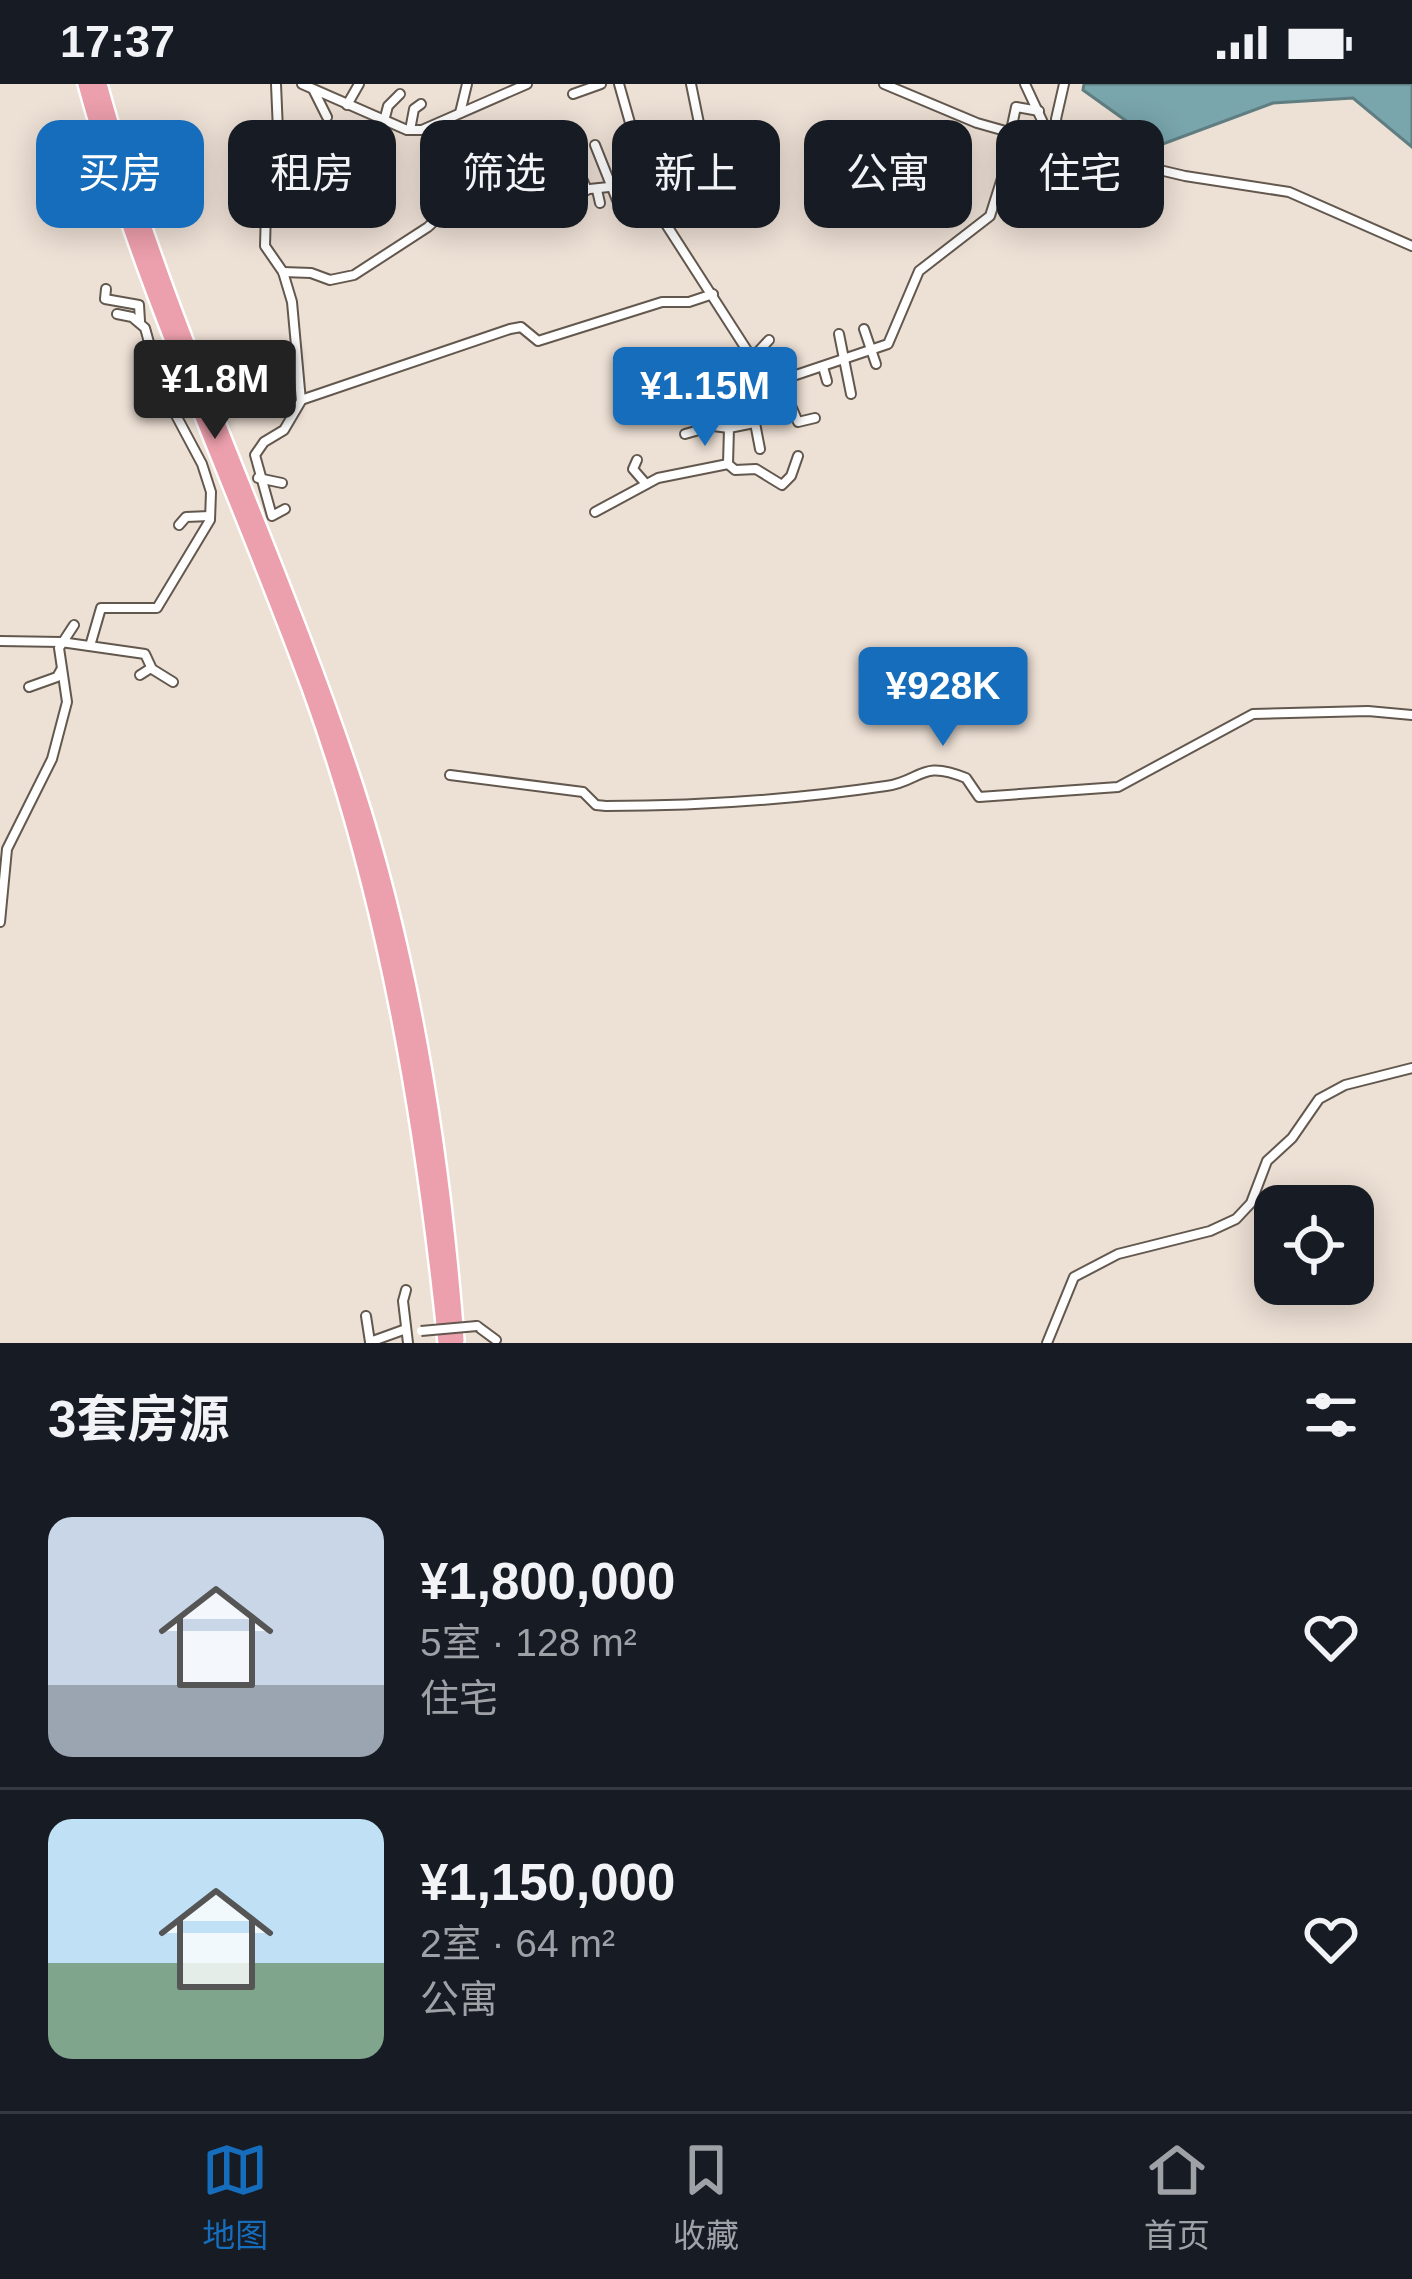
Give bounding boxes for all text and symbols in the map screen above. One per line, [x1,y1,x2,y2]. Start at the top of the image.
text: 17:37 [60,16,175,67]
chip: 买房 [36,120,204,228]
chip: 租房 [228,120,396,228]
chip: 筛选 [420,120,588,228]
chip: 新上 [612,120,780,228]
chip: 公寓 [804,120,972,228]
chip: 住宅 [996,120,1164,228]
pin: ¥1.8M [131,340,299,442]
pin: ¥1.15M [607,347,803,449]
text: ¥1.8M [161,357,269,400]
text: ¥1.15M [640,364,770,407]
pin: ¥928K [859,647,1027,749]
text: ¥928K [886,664,1000,707]
map controls [1254,1185,1374,1305]
button: locate [1254,1185,1374,1305]
icon: filters [1298,1382,1364,1448]
text: 3套房源 [48,1391,229,1448]
text: ¥1,800,000 [420,1553,675,1610]
icon: home [144,1565,288,1709]
icon: heart [1298,1604,1364,1670]
text: 5室 · 128 m² [420,1621,637,1664]
text: 住宅 [420,1677,498,1720]
text: ¥1,150,000 [420,1854,675,1911]
icon: home [144,1867,288,2011]
icon: heart [1298,1906,1364,1972]
text: 2室 · 64 m² [420,1922,615,1965]
text: 公寓 [420,1978,498,2021]
tab: 地图 [202,2137,268,2257]
tab: 收藏 [673,2137,739,2257]
tab: 首页 [1144,2137,1210,2257]

